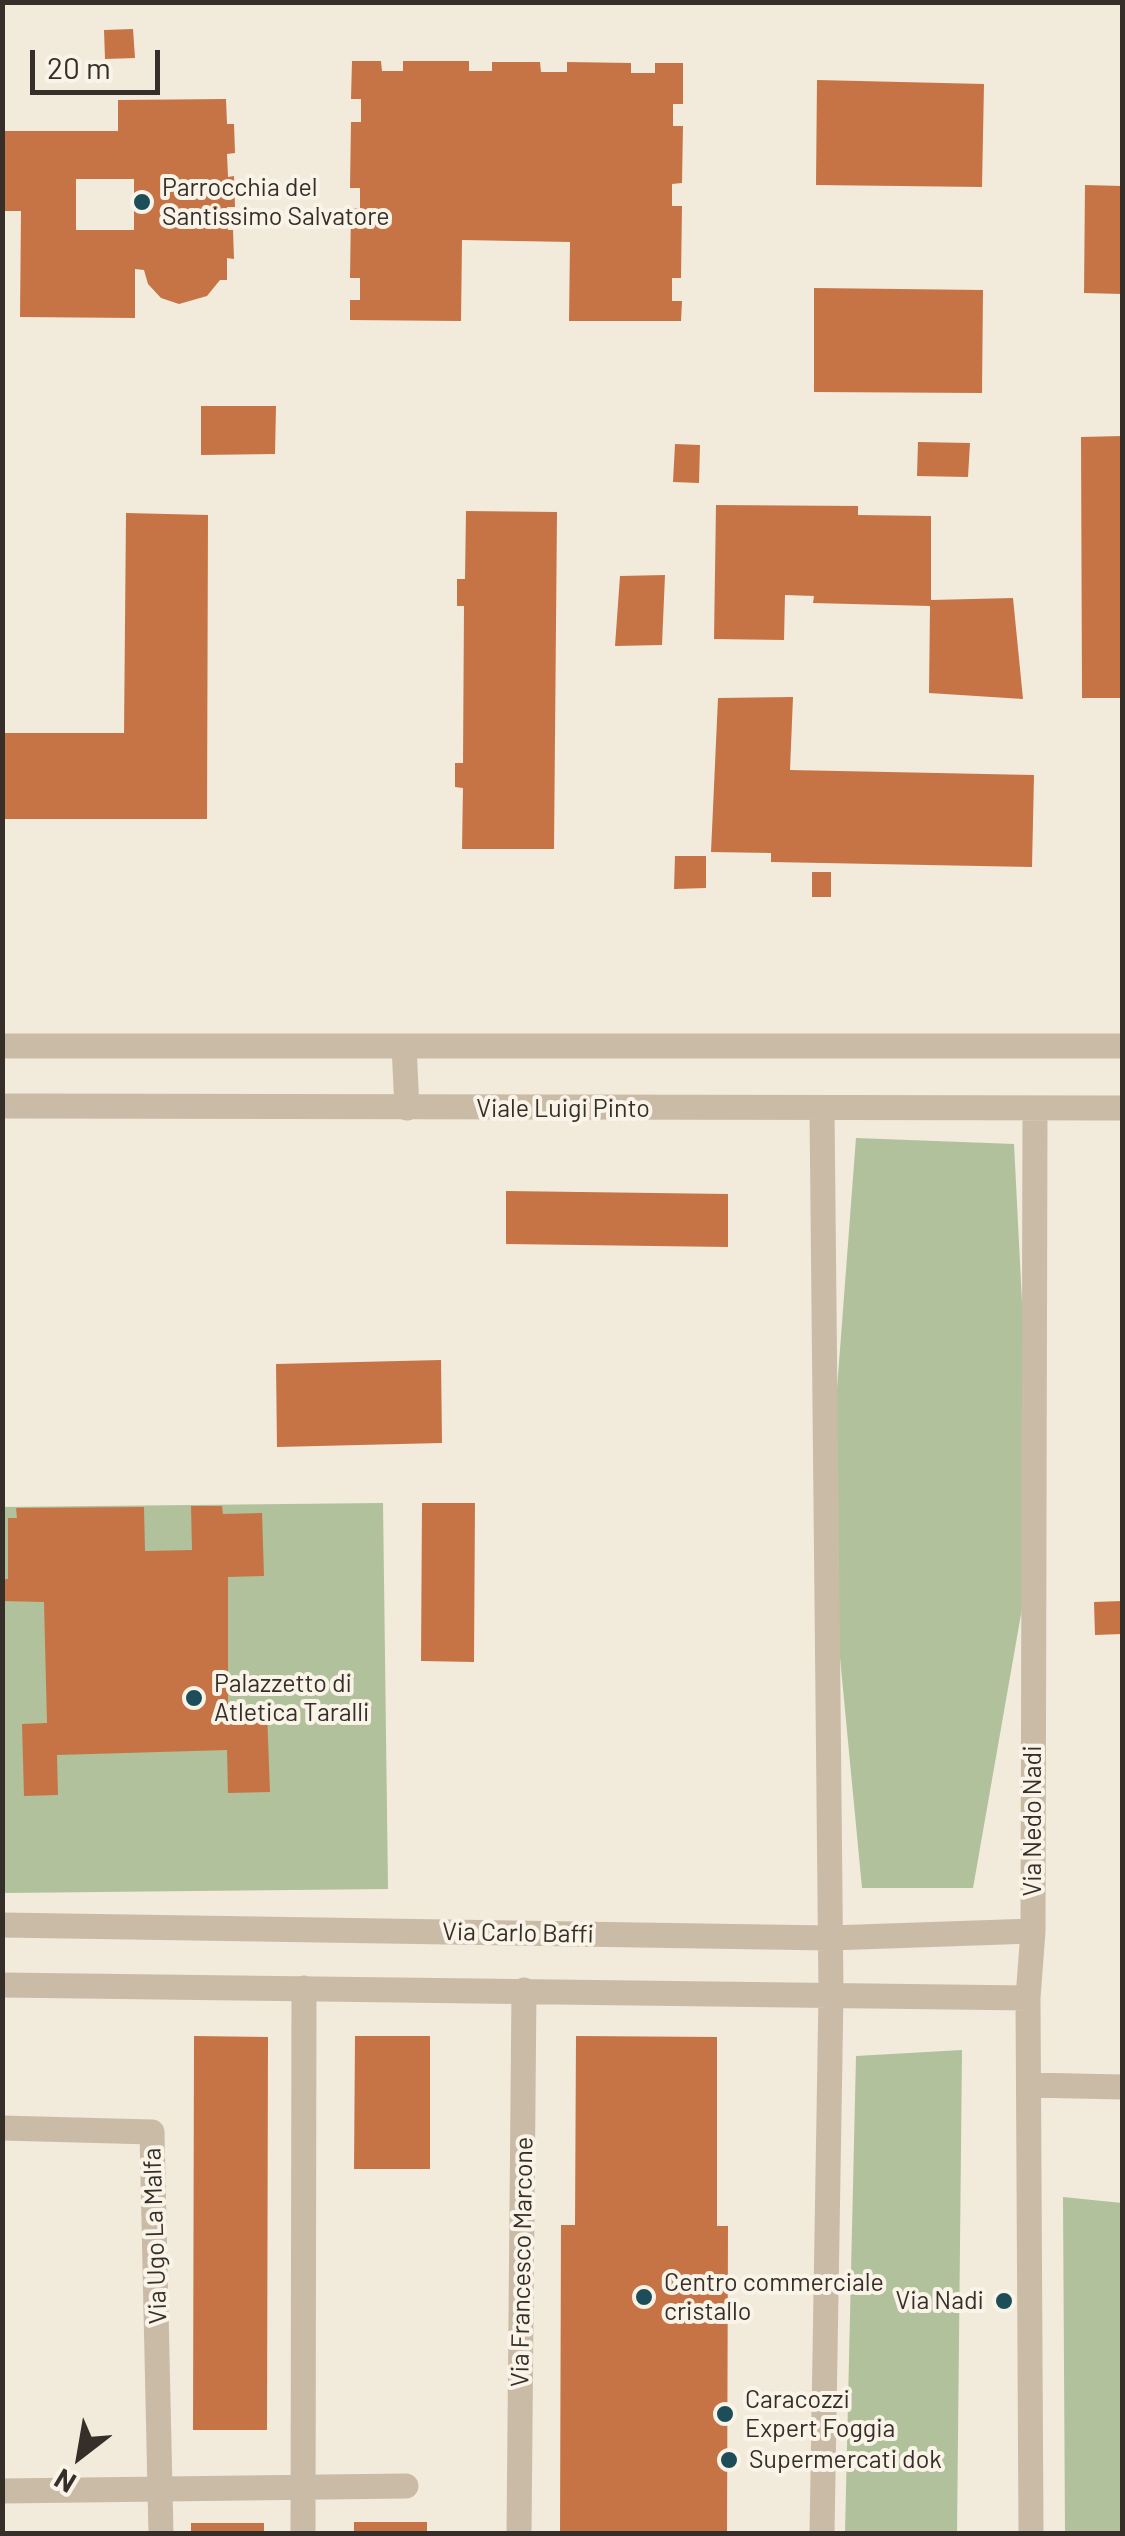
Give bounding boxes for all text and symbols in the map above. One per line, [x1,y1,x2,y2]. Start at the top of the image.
scale bar [35,30,165,92]
text: 20 m [47,49,111,85]
place label: Parrocchia del Santissimo Salvatore [162,173,389,232]
marker: Parrocchia del Santissimo Salvatore [131,191,153,213]
street label: Viale Luigi Pinto [476,1094,650,1124]
place label: Palazzetto di Atletica Taralli [214,1669,369,1728]
marker: Palazzetto di Atletica Taralli [183,1687,205,1709]
street label: Via Nedo Nadi [1018,1745,1048,1897]
street label: Via Carlo Baffi [442,1917,594,1949]
street label: Via Francesco Marcone [505,2137,539,2387]
street label: Via Ugo La Malfa [137,2147,173,2325]
place label: Centro commerciale cristallo [664,2268,884,2327]
marker: Centro commerciale cristallo [633,2286,655,2308]
place label: Via Nadi [895,2286,984,2316]
marker: Via Nadi [993,2290,1015,2312]
place label: Caracozzi Expert Foggia [745,2385,895,2444]
marker: Caracozzi Expert Foggia [714,2403,736,2425]
north arrow [30,2406,130,2506]
place label: Supermercati dok [749,2445,942,2475]
marker: Supermercati dok [718,2449,740,2471]
text: N [48,2462,81,2501]

